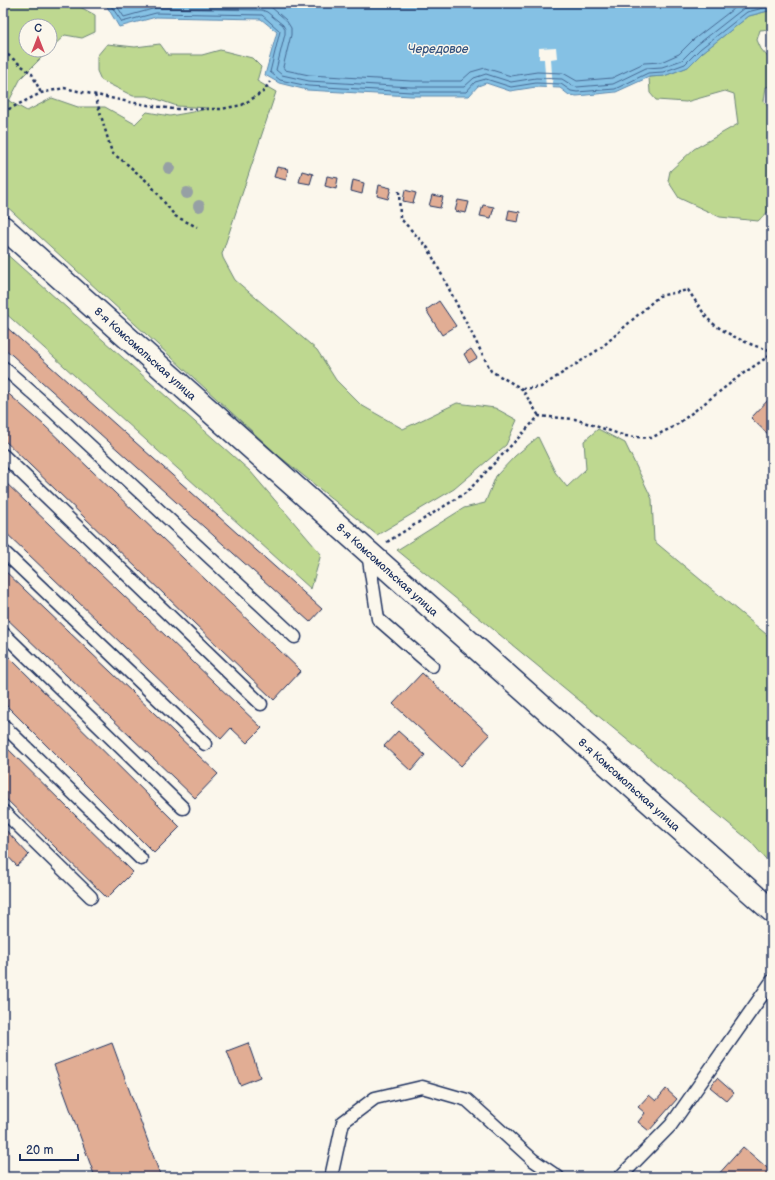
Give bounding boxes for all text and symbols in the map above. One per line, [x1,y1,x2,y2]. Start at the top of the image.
north arrow [18,18,58,58]
text: С [34,22,42,35]
water label: Чередовое [408,42,469,57]
street label: 8-я Комсомольская улица [91,305,199,403]
street label: 8-я Комсомольская улица [333,521,441,619]
street label: 8-я Комсомольская улица [575,736,683,834]
scale bar [20,1136,78,1162]
text: 20 m [26,1143,53,1158]

